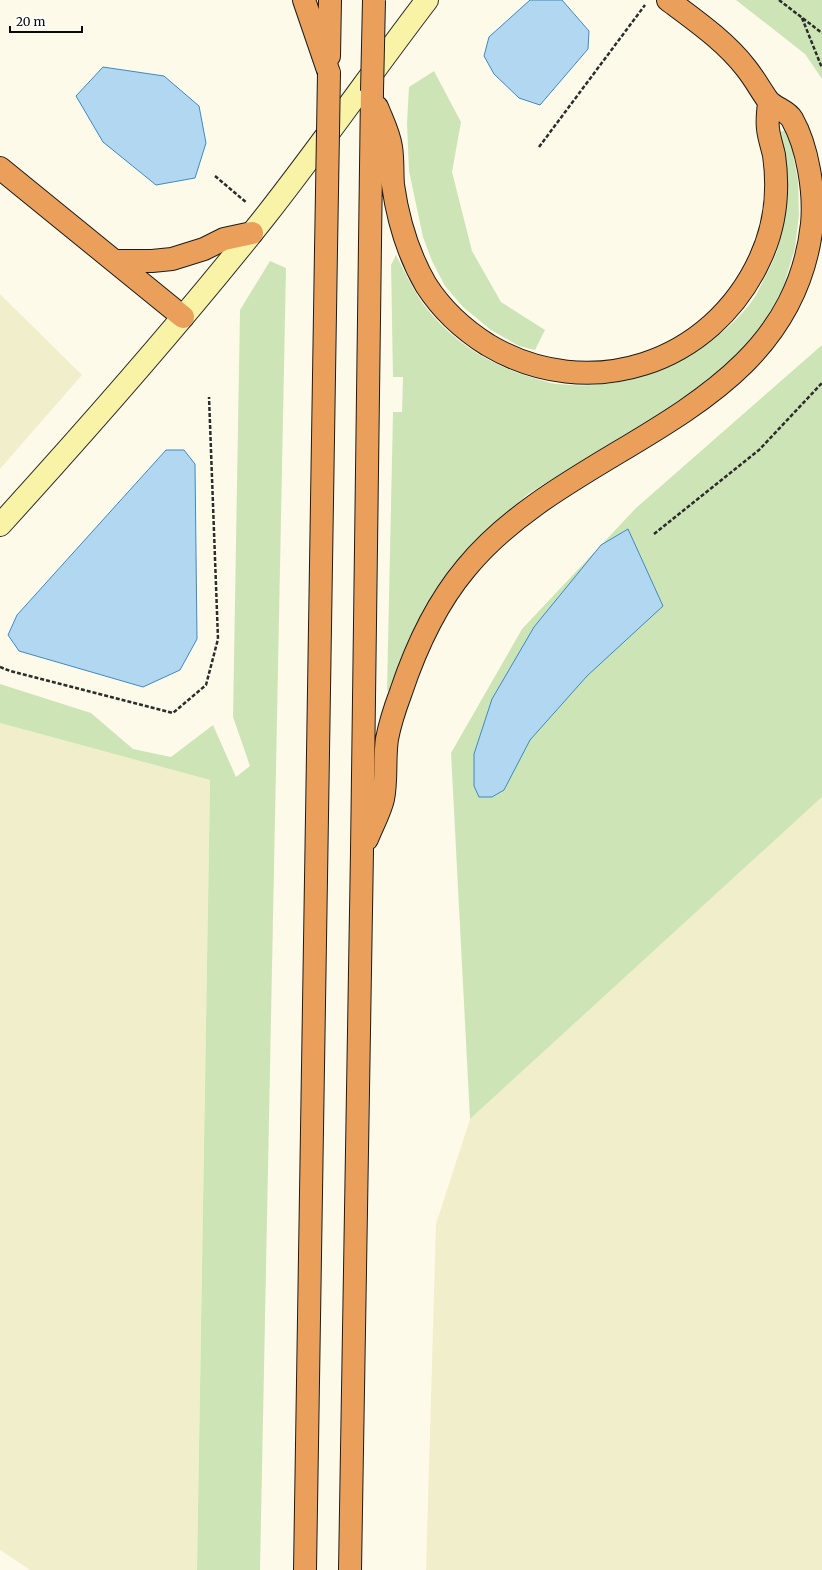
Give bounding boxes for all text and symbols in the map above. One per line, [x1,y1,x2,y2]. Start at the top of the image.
scale bar [10,8,82,34]
text: 20 m [16,14,45,29]

